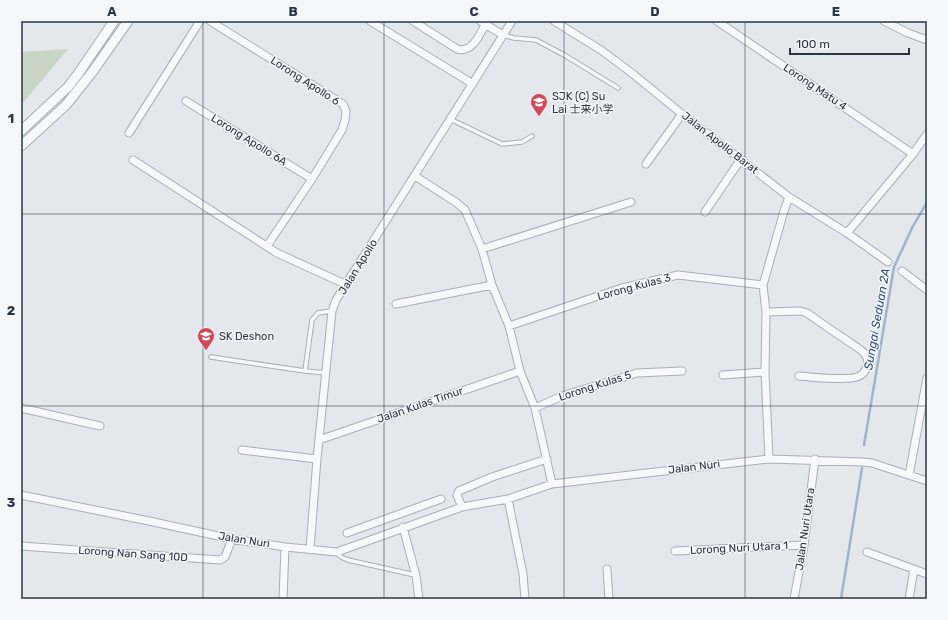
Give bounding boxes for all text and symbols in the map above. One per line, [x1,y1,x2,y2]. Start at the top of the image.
text: A [107,4,117,19]
text: B [288,4,298,19]
text: C [469,4,479,19]
text: D [650,4,660,19]
text: E [832,4,840,19]
scale bar [790,30,909,56]
text: 100 m [796,37,830,51]
street label: Lorong Apollo 6 [268,54,342,108]
street label: Lorong Matu 4 [781,61,849,113]
place label: SJK (C) Su Lai 士来小学 [552,90,614,116]
school or university icon: SJK (C) Su Lai 士来小学 [529,92,549,117]
street label: Jalan Apollo Barat [679,109,761,177]
text: 1 [8,111,14,126]
street label: Lorong Apollo 6A [209,111,290,169]
street label: Jalan Apollo [336,237,380,297]
water label: Sungai Seduan 2A [861,267,893,371]
street label: Lorong Kulas 3 [596,271,672,303]
text: 2 [7,303,15,318]
school or university icon: SK Deshon [196,326,216,351]
place label: SK Deshon [219,330,274,343]
street label: Lorong Kulas 5 [557,368,633,404]
street label: Jalan Kulas Timur [375,384,466,426]
street label: Jalan Nuri [667,457,721,477]
street label: Jalan Nuri Utara [793,487,817,571]
text: 3 [7,495,16,510]
street label: Jalan Nuri [217,529,271,551]
street label: Lorong Nuri Utara 1 [690,539,788,557]
street label: Lorong Nan Sang 10D [78,544,188,564]

